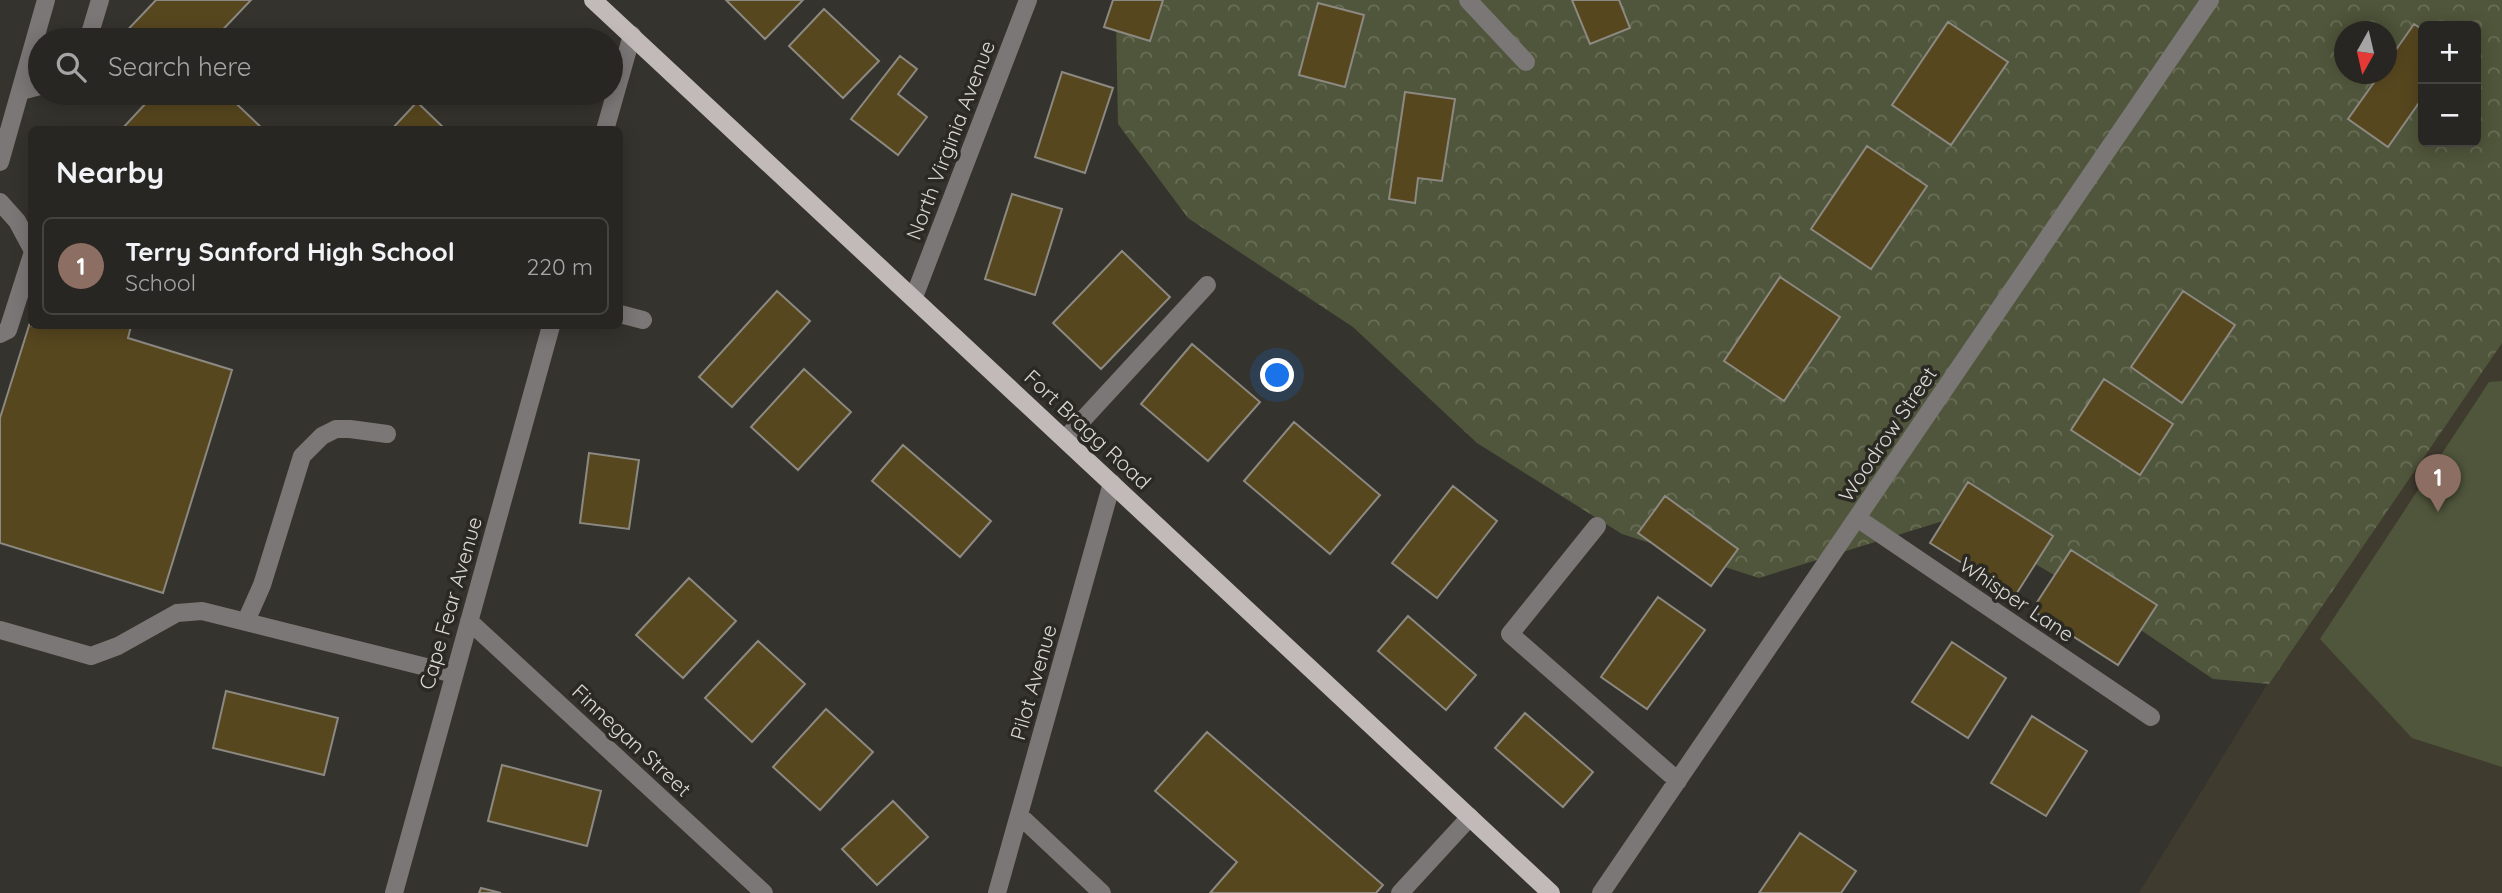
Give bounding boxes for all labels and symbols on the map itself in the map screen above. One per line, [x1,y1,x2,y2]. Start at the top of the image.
north arrow [2334,21,2397,84]
street label: North Virginia Avenue [900,37,1000,243]
your location [1260,358,1294,392]
street label: Woodrow Street [1832,362,1942,506]
street label: Fort Bragg Road [1019,364,1157,494]
pin: 1 [2415,454,2461,512]
street label: Cape Fear Avenue [413,514,487,692]
street label: Whisper Lane [1955,551,2079,647]
street label: Pilot Avenue [1004,621,1062,743]
street label: Finnegan Street [567,678,697,802]

